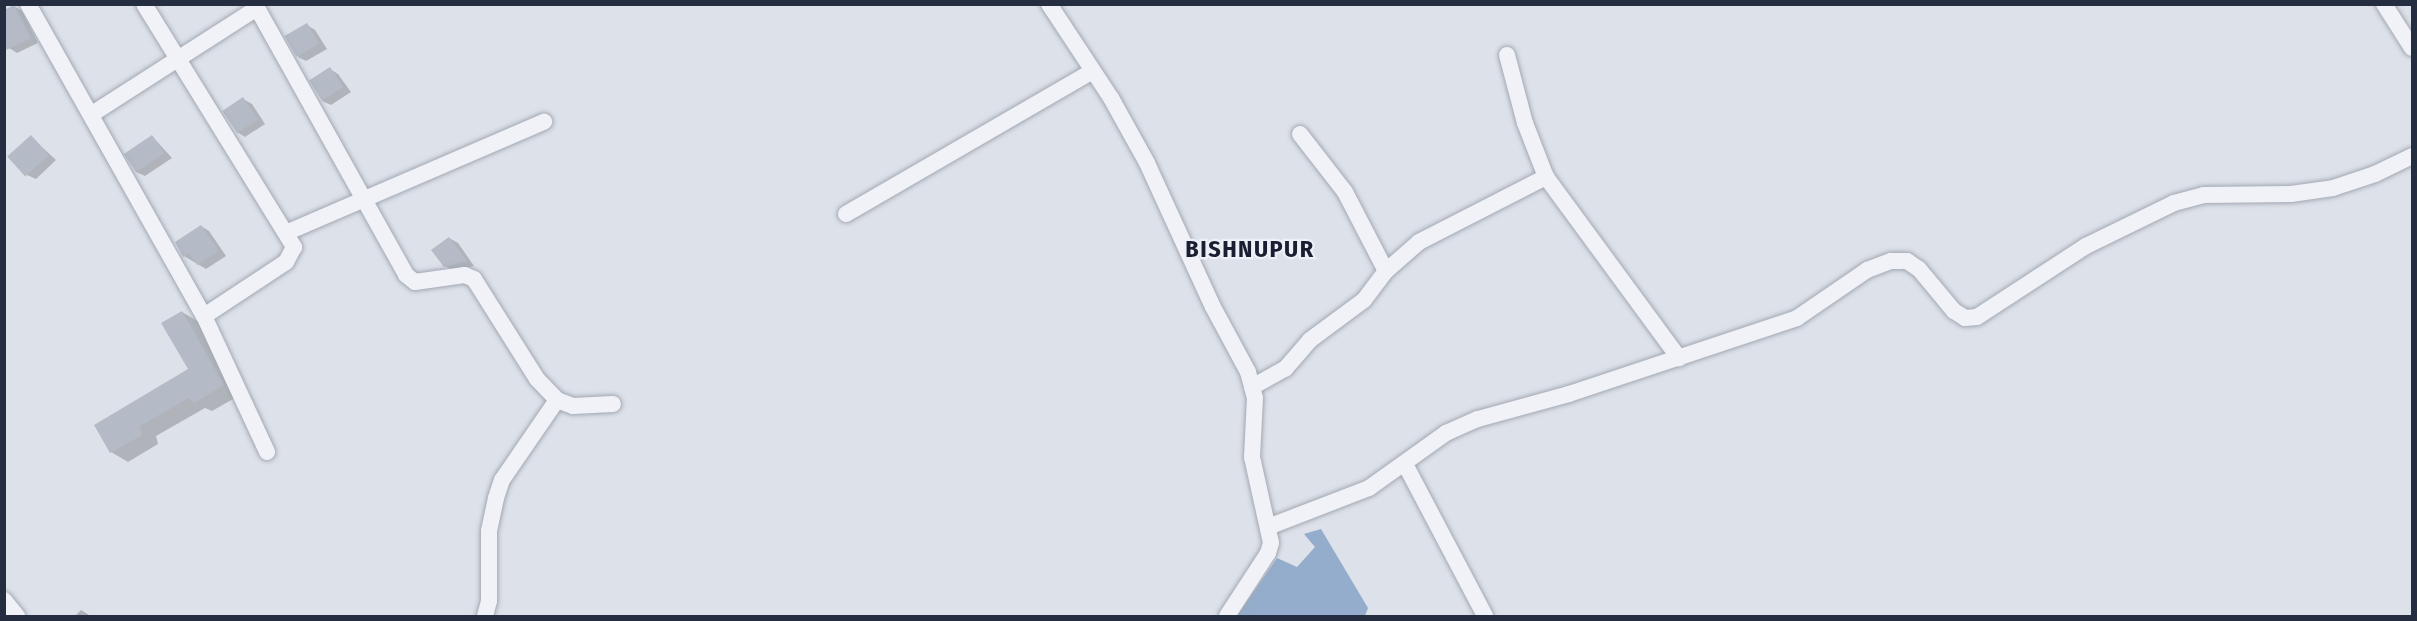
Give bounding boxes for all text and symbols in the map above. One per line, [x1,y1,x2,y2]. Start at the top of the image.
district label: BISHNUPUR [1185,236,1315,264]

